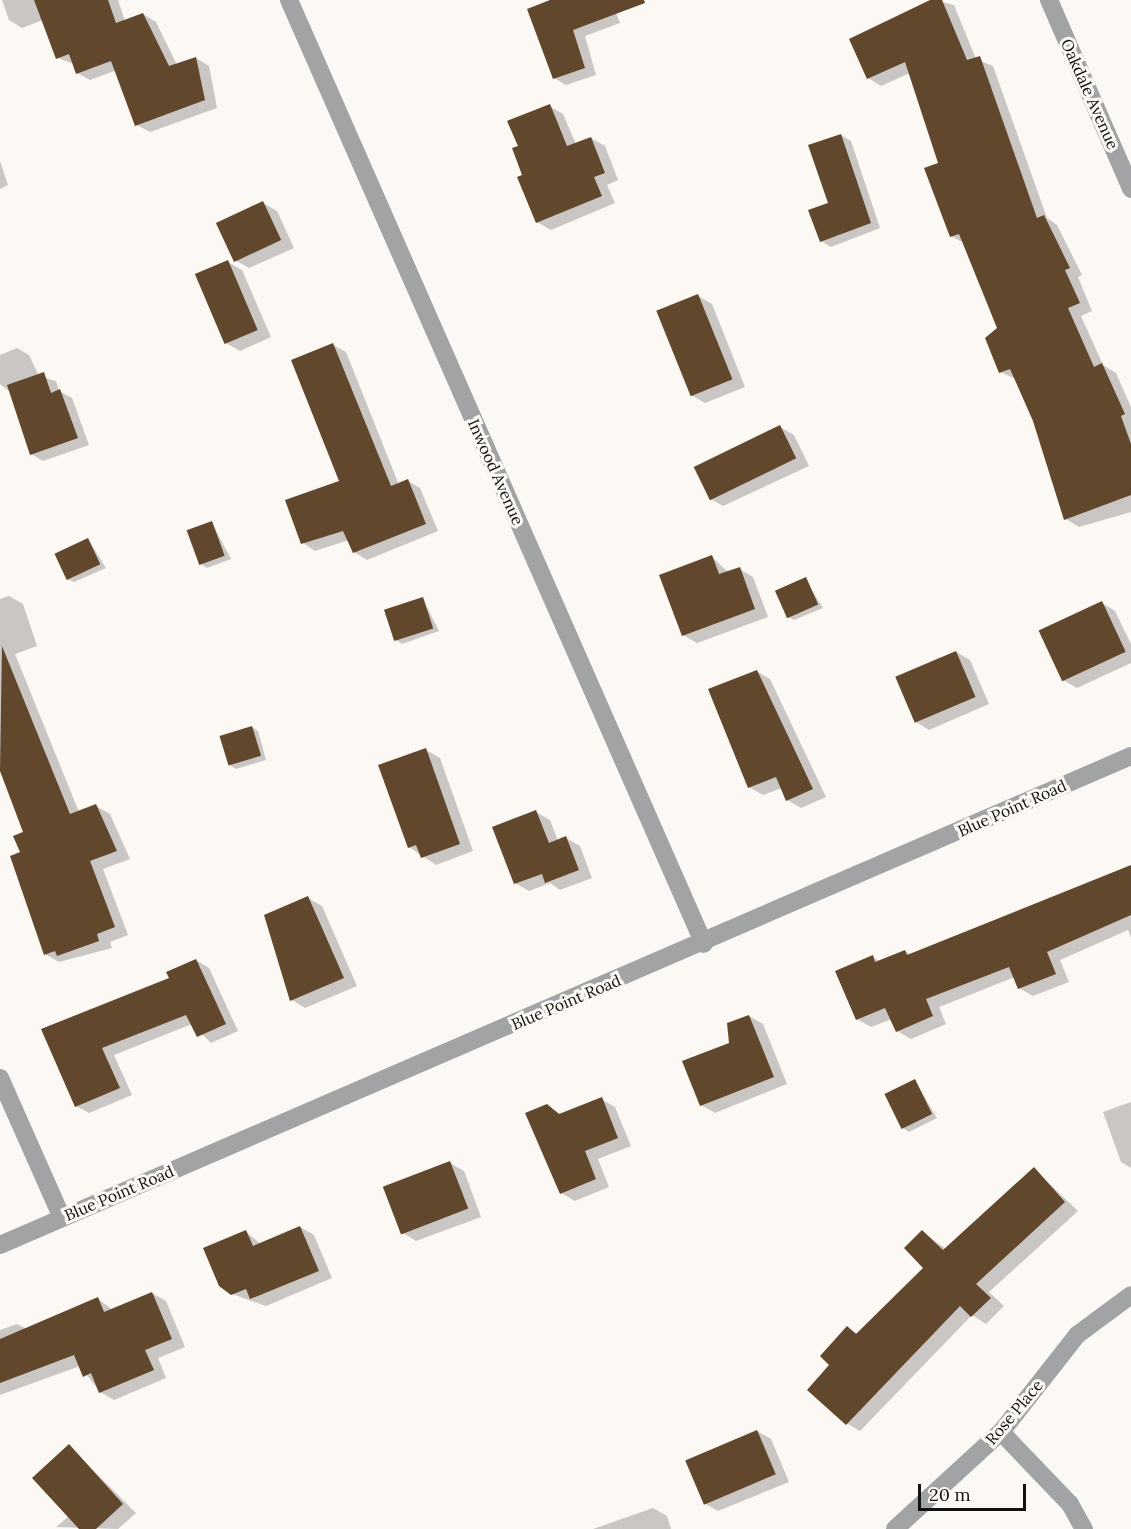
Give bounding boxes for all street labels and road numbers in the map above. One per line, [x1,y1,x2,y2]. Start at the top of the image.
street label: Oakdale Avenue [1057,36,1123,152]
street label: Inwood Avenue [464,416,528,528]
street label: Blue Point Road [955,775,1069,841]
street label: Blue Point Road [508,970,624,1034]
street label: Blue Point Road [61,1161,177,1225]
street label: Rose Place [981,1376,1047,1448]

